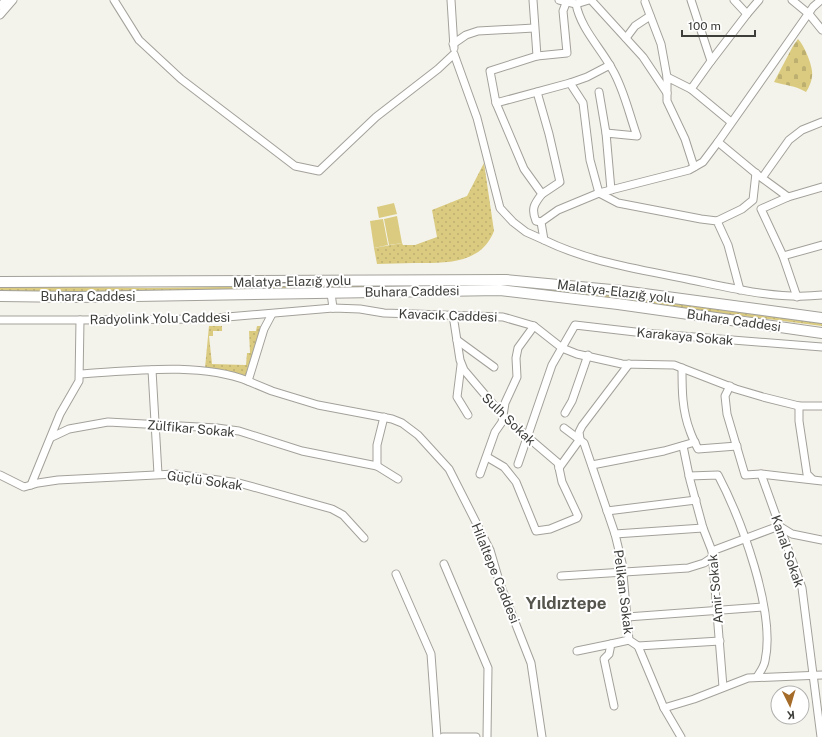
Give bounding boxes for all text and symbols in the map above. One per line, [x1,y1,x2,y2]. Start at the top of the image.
scale bar [682,12,755,38]
text: 100 m [688,19,721,33]
street label: Malatya-Elazığ yolu [233,273,351,290]
street label: Malatya-Elazığ yolu [556,277,676,306]
street label: Buhara Caddesi [364,283,460,300]
street label: Buhara Caddesi [41,289,135,304]
street label: Kavacık Caddesi [398,306,498,325]
street label: Buhara Caddesi [686,306,782,335]
street label: Radyolink Yolu Caddesi [90,310,230,327]
street label: Karakaya Sokak [636,325,734,348]
street label: Sulh Sokak [479,390,539,449]
street label: Zülfikar Sokak [146,417,235,440]
street label: Güçlü Sokak [166,468,244,493]
street label: Kanal Sokak [768,513,807,589]
street label: Hilaltepe Caddesi [469,521,523,626]
street label: Pelikan Sokak [611,549,636,635]
street label: Amir Sokak [705,554,726,624]
district label: Yıldıztepe [525,593,607,613]
north arrow [770,685,810,725]
text: K [786,709,795,721]

